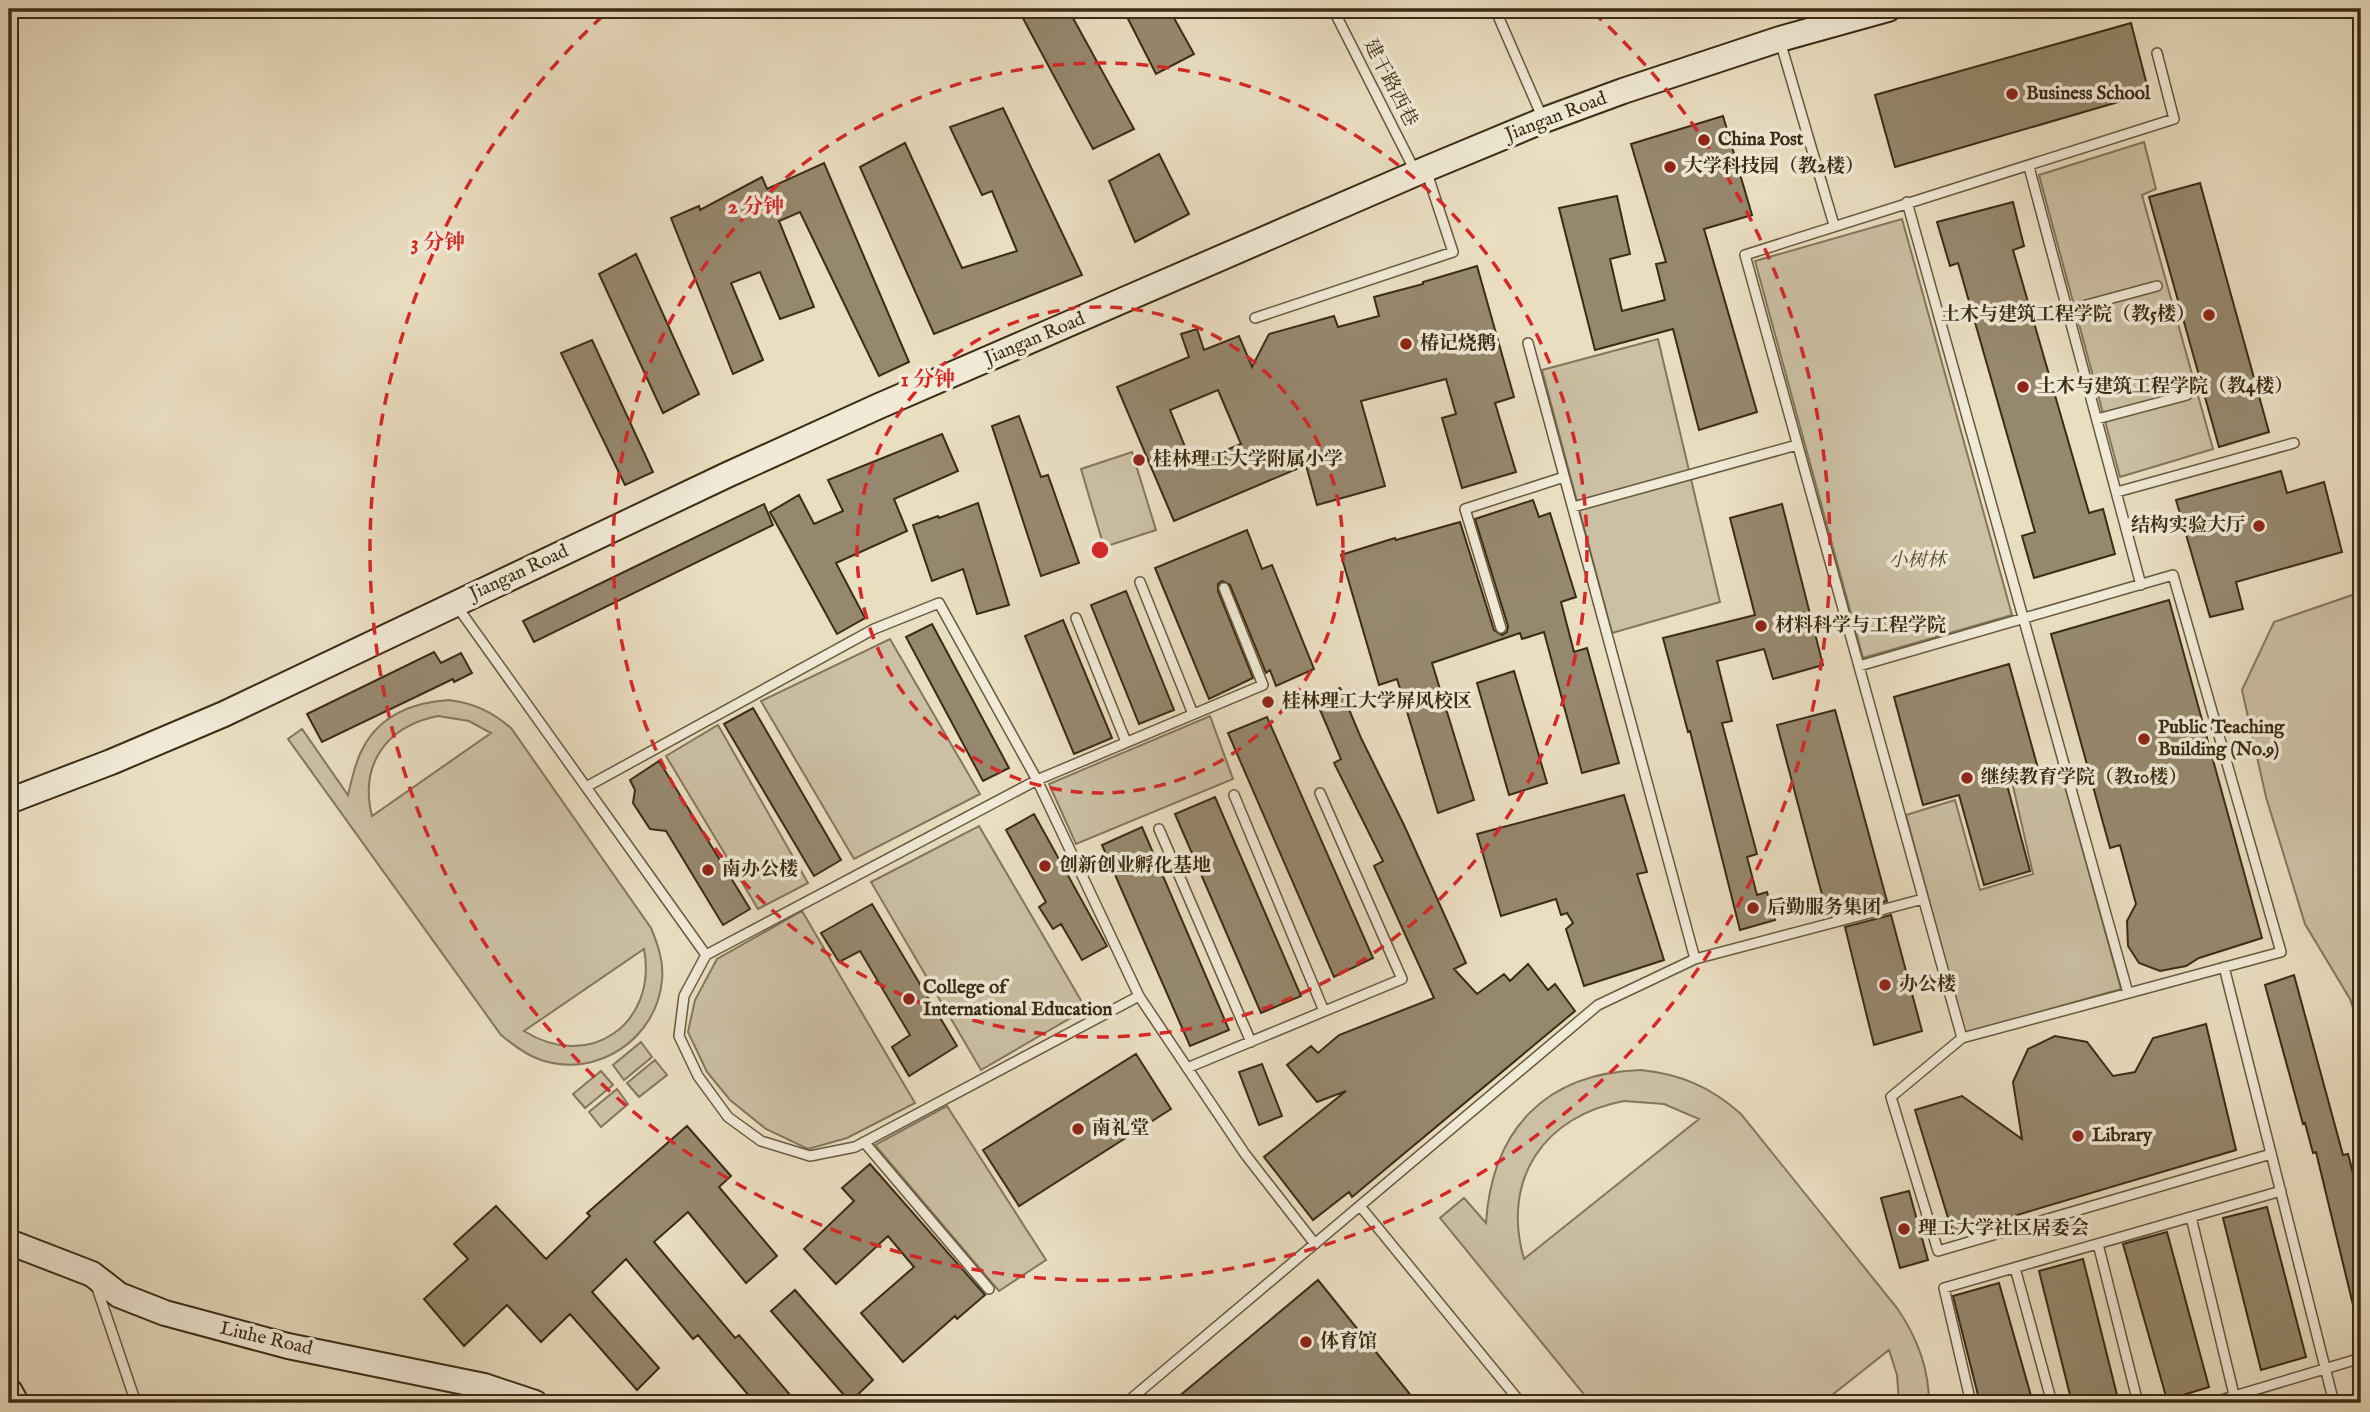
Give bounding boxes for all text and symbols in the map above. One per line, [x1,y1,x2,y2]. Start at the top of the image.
street label: 建干路西巷 [1358,35,1422,131]
place label: Business School [2026,82,2151,106]
street label: Jiangan Road [1500,86,1611,148]
marker: Business School [2004,86,2020,102]
place label: China Post [1718,128,1804,152]
marker: China Post [1696,132,1712,148]
place label: 大学科技园（教2楼） [1684,155,1864,179]
marker: 大学科技园（教2楼） [1662,159,1678,175]
text: 2 分钟 [728,194,784,221]
text: 3 分钟 [411,230,465,257]
place label: 土木与建筑工程学院（教5楼） [1941,303,2195,327]
street label: Jiangan Road [979,307,1090,372]
marker: 土木与建筑工程学院（教5楼） [2201,307,2217,323]
place label: 椿记烧鹅 [1420,332,1496,356]
marker: 椿记烧鹅 [1398,336,1414,352]
text: 1 分钟 [901,367,955,394]
place label: 土木与建筑工程学院（教4楼） [2037,375,2293,399]
marker: 土木与建筑工程学院（教4楼） [2015,379,2031,395]
place label: 桂林理工大学附属小学 [1153,448,1343,472]
marker: 桂林理工大学附属小学 [1131,452,1147,468]
place label: 结构实验大厅 [2131,514,2245,538]
marker: 结构实验大厅 [2251,518,2267,534]
centre of rings [1088,538,1112,562]
street label: Jiangan Road [464,539,573,607]
park label: 小树林 [1888,549,1948,573]
place label: 材料科学与工程学院 [1775,614,1946,638]
marker: 材料科学与工程学院 [1753,618,1769,634]
place label: 桂林理工大学屏风校区 [1282,690,1472,714]
marker: 桂林理工大学屏风校区 [1260,694,1276,710]
place label: Public Teaching Building (No.9) [2158,716,2285,762]
marker: Public Teaching Building (No.9) [2136,731,2152,747]
place label: 继续教育学院（教10楼） [1981,766,2187,790]
marker: 继续教育学院（教10楼） [1959,770,1975,786]
place label: 创新创业孵化基地 [1059,854,1211,878]
place label: 南办公楼 [722,858,798,882]
marker: 创新创业孵化基地 [1037,858,1053,874]
marker: 南办公楼 [700,862,716,878]
place label: 后勤服务集团 [1767,896,1881,920]
marker: 后勤服务集团 [1745,900,1761,916]
place label: 办公楼 [1899,973,1956,997]
place label: College of International Education [923,976,1112,1022]
marker: 办公楼 [1877,977,1893,993]
marker: College of International Education [901,991,917,1007]
place label: 南礼堂 [1092,1117,1149,1141]
marker: 南礼堂 [1070,1121,1086,1137]
place label: Library [2092,1124,2153,1148]
marker: Library [2070,1128,2086,1144]
place label: 理工大学社区居委会 [1918,1217,2089,1241]
marker: 理工大学社区居委会 [1896,1221,1912,1237]
street label: Liuhe Road [217,1317,315,1361]
place label: 体育馆 [1320,1330,1377,1354]
marker: 体育馆 [1298,1334,1314,1350]

